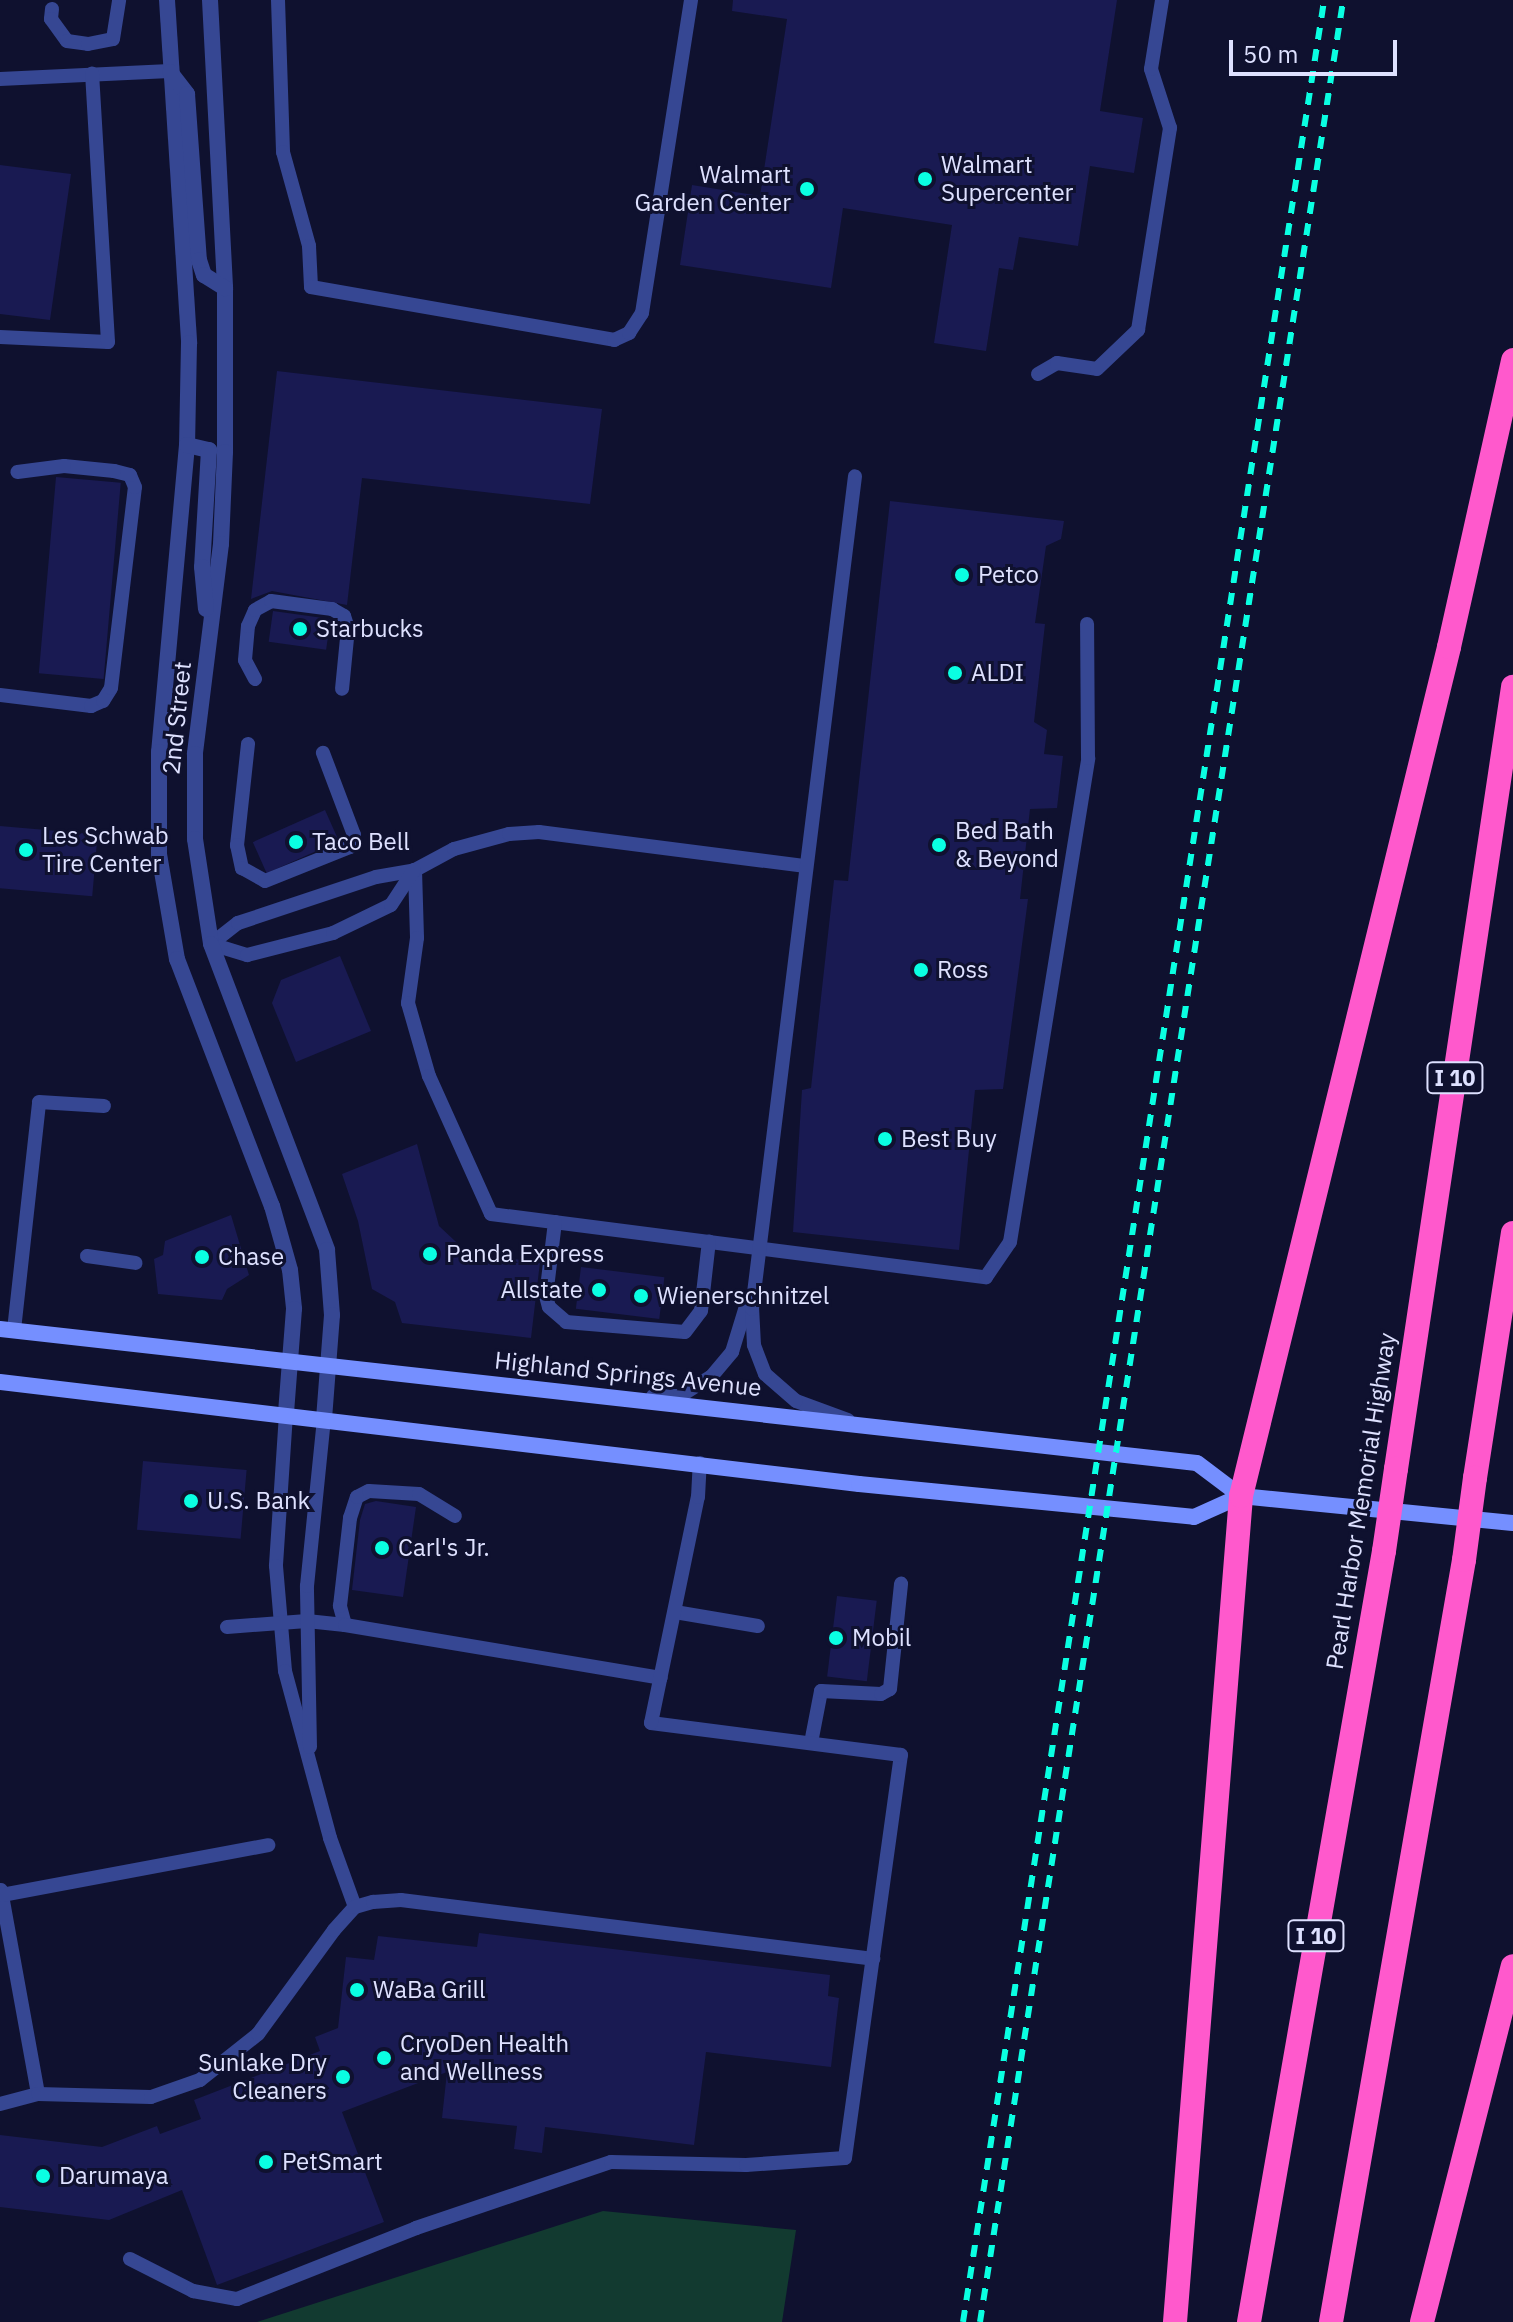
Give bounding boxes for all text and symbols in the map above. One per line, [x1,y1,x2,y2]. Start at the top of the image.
scale bar [1233,24,1401,74]
text: 50 m [1243,38,1298,70]
place label: Walmart Supercenter [941,151,1073,207]
place label: Walmart Garden Center [634,161,791,217]
marker: Walmart Supercenter [916,170,934,188]
marker: Walmart Garden Center [798,180,816,198]
place label: Petco [978,561,1039,589]
marker: Petco [953,566,971,584]
place label: Starbucks [316,615,424,643]
marker: Starbucks [291,620,309,638]
place label: ALDI [971,659,1024,687]
street label: 2nd Street [157,660,197,776]
marker: ALDI [946,664,964,682]
place label: Bed Bath & Beyond [955,817,1059,873]
place label: Les Schwab Tire Center [42,822,169,878]
place label: Taco Bell [312,828,410,856]
marker: Taco Bell [287,833,305,851]
marker: Bed Bath & Beyond [930,836,948,854]
marker: Les Schwab Tire Center [17,841,35,859]
place label: Ross [937,956,989,984]
marker: Ross [912,961,930,979]
road number: I 10 [1425,1060,1485,1096]
place label: Best Buy [901,1125,997,1153]
marker: Best Buy [876,1130,894,1148]
place label: Panda Express [446,1240,604,1268]
place label: Chase [218,1243,284,1271]
marker: Panda Express [421,1245,439,1263]
marker: Chase [193,1248,211,1266]
place label: Allstate [500,1276,583,1304]
marker: Allstate [590,1281,608,1299]
place label: Wienerschnitzel [657,1282,829,1310]
marker: Wienerschnitzel [632,1287,650,1305]
street label: Pearl Harbor Memorial Highway [1320,1331,1402,1671]
street label: Highland Springs Avenue [493,1346,763,1402]
place label: U.S. Bank [207,1487,310,1515]
marker: U.S. Bank [182,1492,200,1510]
place label: Carl's Jr. [398,1534,490,1562]
marker: Carl's Jr. [373,1539,391,1557]
place label: Mobil [852,1624,911,1652]
marker: Mobil [827,1629,845,1647]
road number: I 10 [1286,1918,1346,1954]
place label: WaBa Grill [373,1976,486,2004]
marker: WaBa Grill [348,1981,366,1999]
place label: CryoDen Health and Wellness [400,2030,569,2086]
place label: Sunlake Dry Cleaners [198,2049,327,2105]
marker: CryoDen Health and Wellness [375,2049,393,2067]
marker: Sunlake Dry Cleaners [334,2068,352,2086]
place label: PetSmart [282,2148,383,2176]
marker: PetSmart [257,2153,275,2171]
place label: Darumaya [59,2162,168,2190]
marker: Darumaya [34,2167,52,2185]

